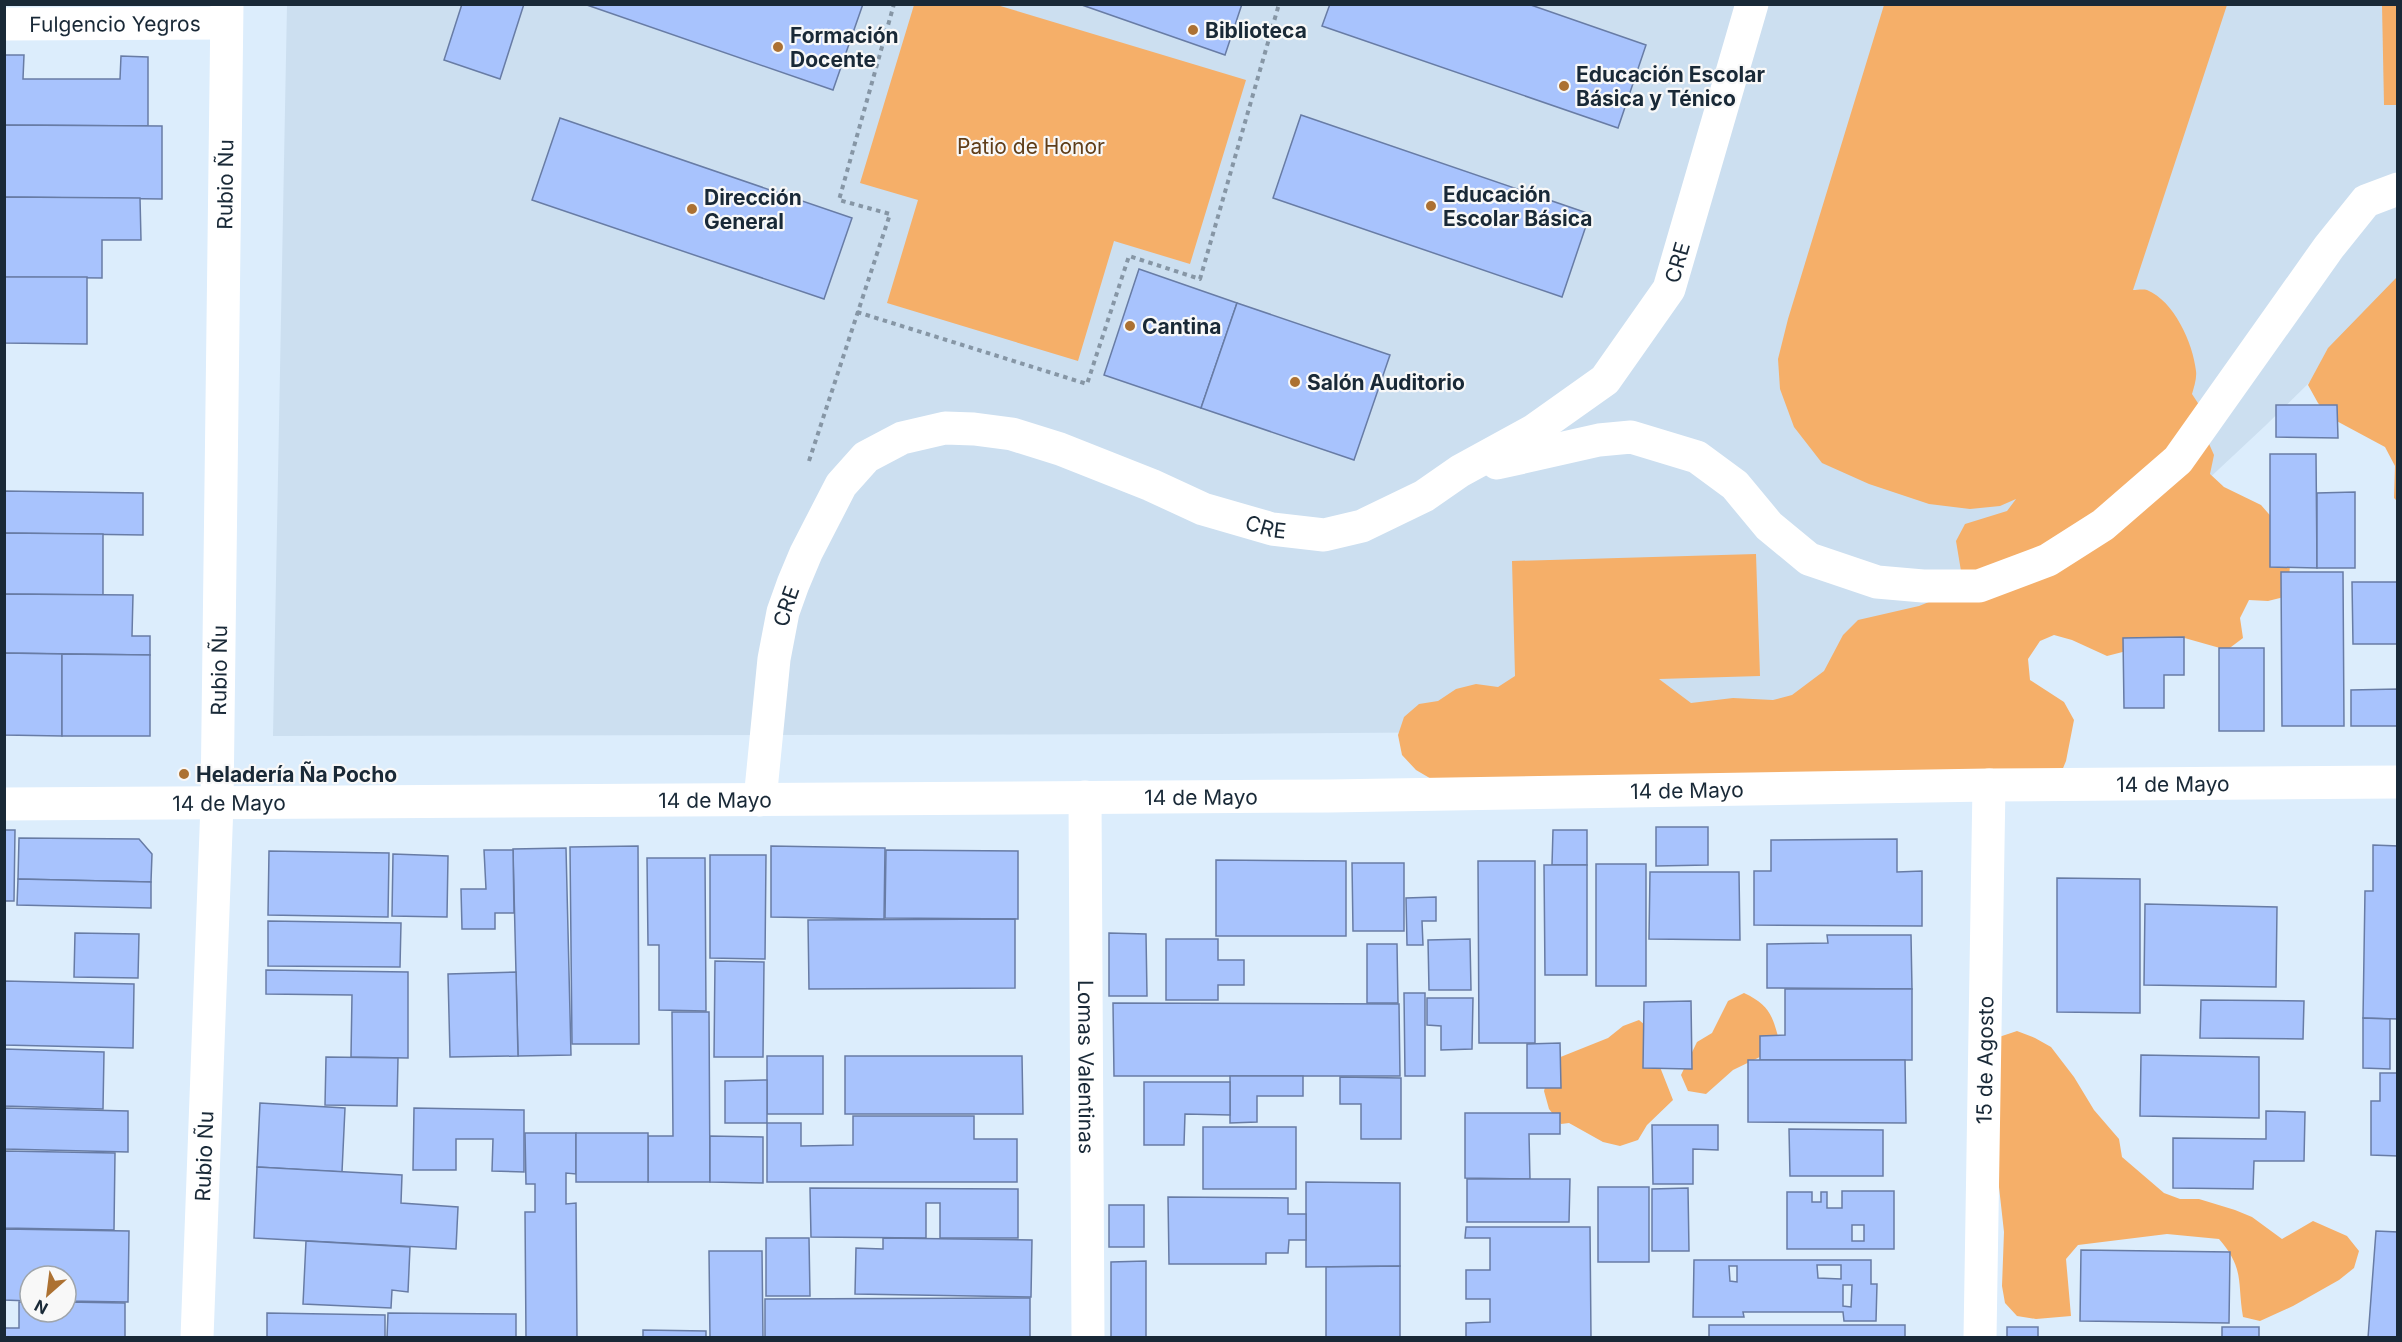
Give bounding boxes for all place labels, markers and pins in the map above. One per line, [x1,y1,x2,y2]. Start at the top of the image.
place label: Biblioteca [1205,18,1307,43]
place label: Formación Docente [790,23,899,72]
marker: Biblioteca [1186,23,1200,37]
marker: Formación Docente [771,40,785,54]
place label: Educación Escolar Básica y Ténico [1576,62,1765,111]
marker: Educación Escolar Básica y Ténico [1557,79,1571,93]
place label: Educación Escolar Básica [1443,182,1592,231]
place label: Dirección General [704,185,802,234]
marker: Educación Escolar Básica [1424,199,1438,213]
marker: Dirección General [685,202,699,216]
place label: Cantina [1142,314,1221,339]
marker: Cantina [1123,319,1137,333]
place label: Salón Auditorio [1307,370,1465,395]
marker: Salón Auditorio [1288,375,1302,389]
place label: Heladería Ña Pocho [196,761,397,787]
marker: Heladería Ña Pocho [177,767,191,781]

